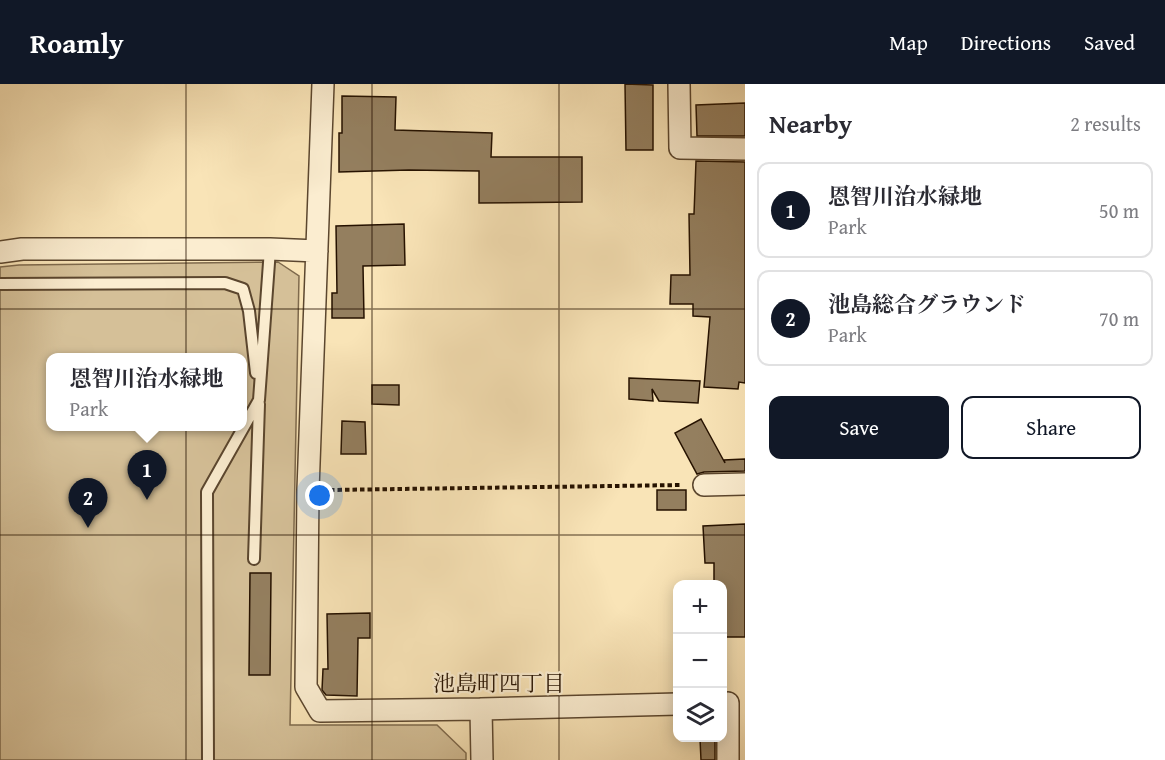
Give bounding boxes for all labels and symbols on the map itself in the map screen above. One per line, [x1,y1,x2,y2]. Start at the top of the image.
pin: 1 [128,450,166,500]
pin: 2 [68,478,107,528]
your location [305,481,334,510]
district label: 池島町四丁目 [433,667,565,699]

